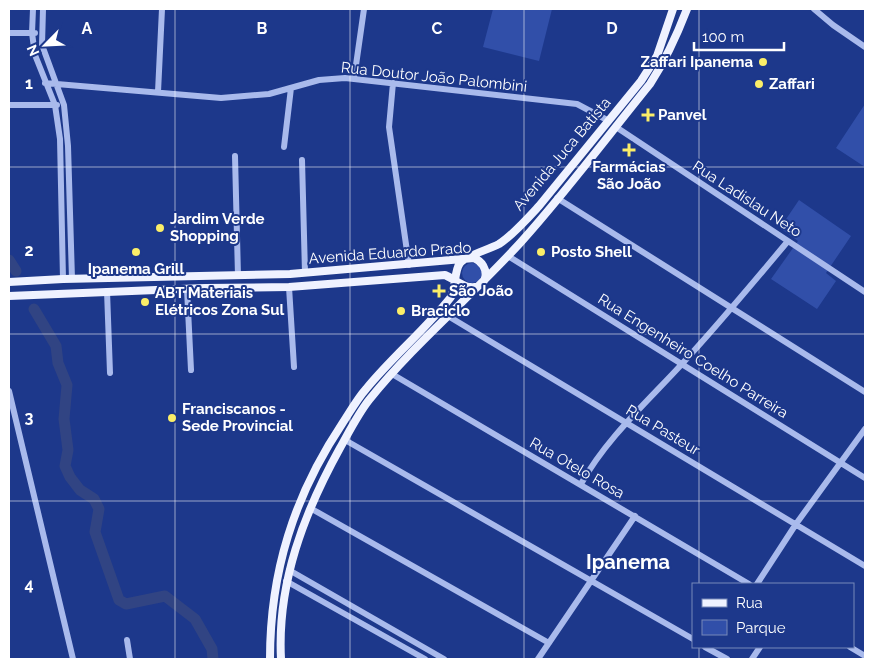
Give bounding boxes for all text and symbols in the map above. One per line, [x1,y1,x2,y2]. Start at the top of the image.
text: A [82,19,93,38]
text: B [257,19,268,38]
text: C [432,19,443,38]
text: D [606,19,618,38]
north arrow [20,20,70,70]
scale bar [694,20,784,52]
text: 100 m [702,28,744,46]
text: N [24,42,43,58]
place label: Zaffari Ipanema [641,53,753,71]
marker: Zaffari Ipanema [757,56,769,68]
street label: Rua Doutor João Palombini [340,58,528,96]
text: 1 [25,74,33,93]
place label: Zaffari [769,75,815,93]
marker: Zaffari [753,78,765,90]
street label: Avenida Juca Batista [509,94,615,214]
place label: Panvel [658,106,707,124]
marker: Panvel [642,109,654,121]
marker: Farmácias São João [623,144,635,156]
street label: Rua Ladislau Neto [689,157,805,241]
place label: Farmácias São João [592,158,666,193]
place label: Jardim Verde Shopping [170,210,265,245]
marker: Jardim Verde Shopping [154,222,166,234]
street label: Avenida Eduardo Prado [308,238,472,268]
text: 2 [24,241,34,260]
place label: Posto Shell [551,243,632,261]
marker: Ipanema Grill [130,246,142,258]
marker: Posto Shell [535,246,547,258]
place label: Ipanema Grill [88,260,185,278]
place label: São João [449,282,513,300]
place label: ABT Materiais Elétricos Zona Sul [155,284,285,319]
marker: São João [433,285,445,297]
street label: Rua Engenheiro Coelho Parreira [595,290,791,422]
marker: ABT Materiais Elétricos Zona Sul [139,296,151,308]
place label: Braciclo [411,302,470,320]
marker: Braciclo [395,305,407,317]
place label: Franciscanos - Sede Provincial [182,400,293,435]
street label: Rua Pasteur [623,401,704,459]
text: 3 [25,408,34,427]
marker: Franciscanos - Sede Provincial [166,412,178,424]
street label: Rua Otelo Rosa [526,434,628,502]
district label: Ipanema [586,550,670,574]
text: 4 [24,575,34,594]
legend [692,583,854,648]
text: Rua [736,594,763,612]
text: Parque [736,619,786,637]

